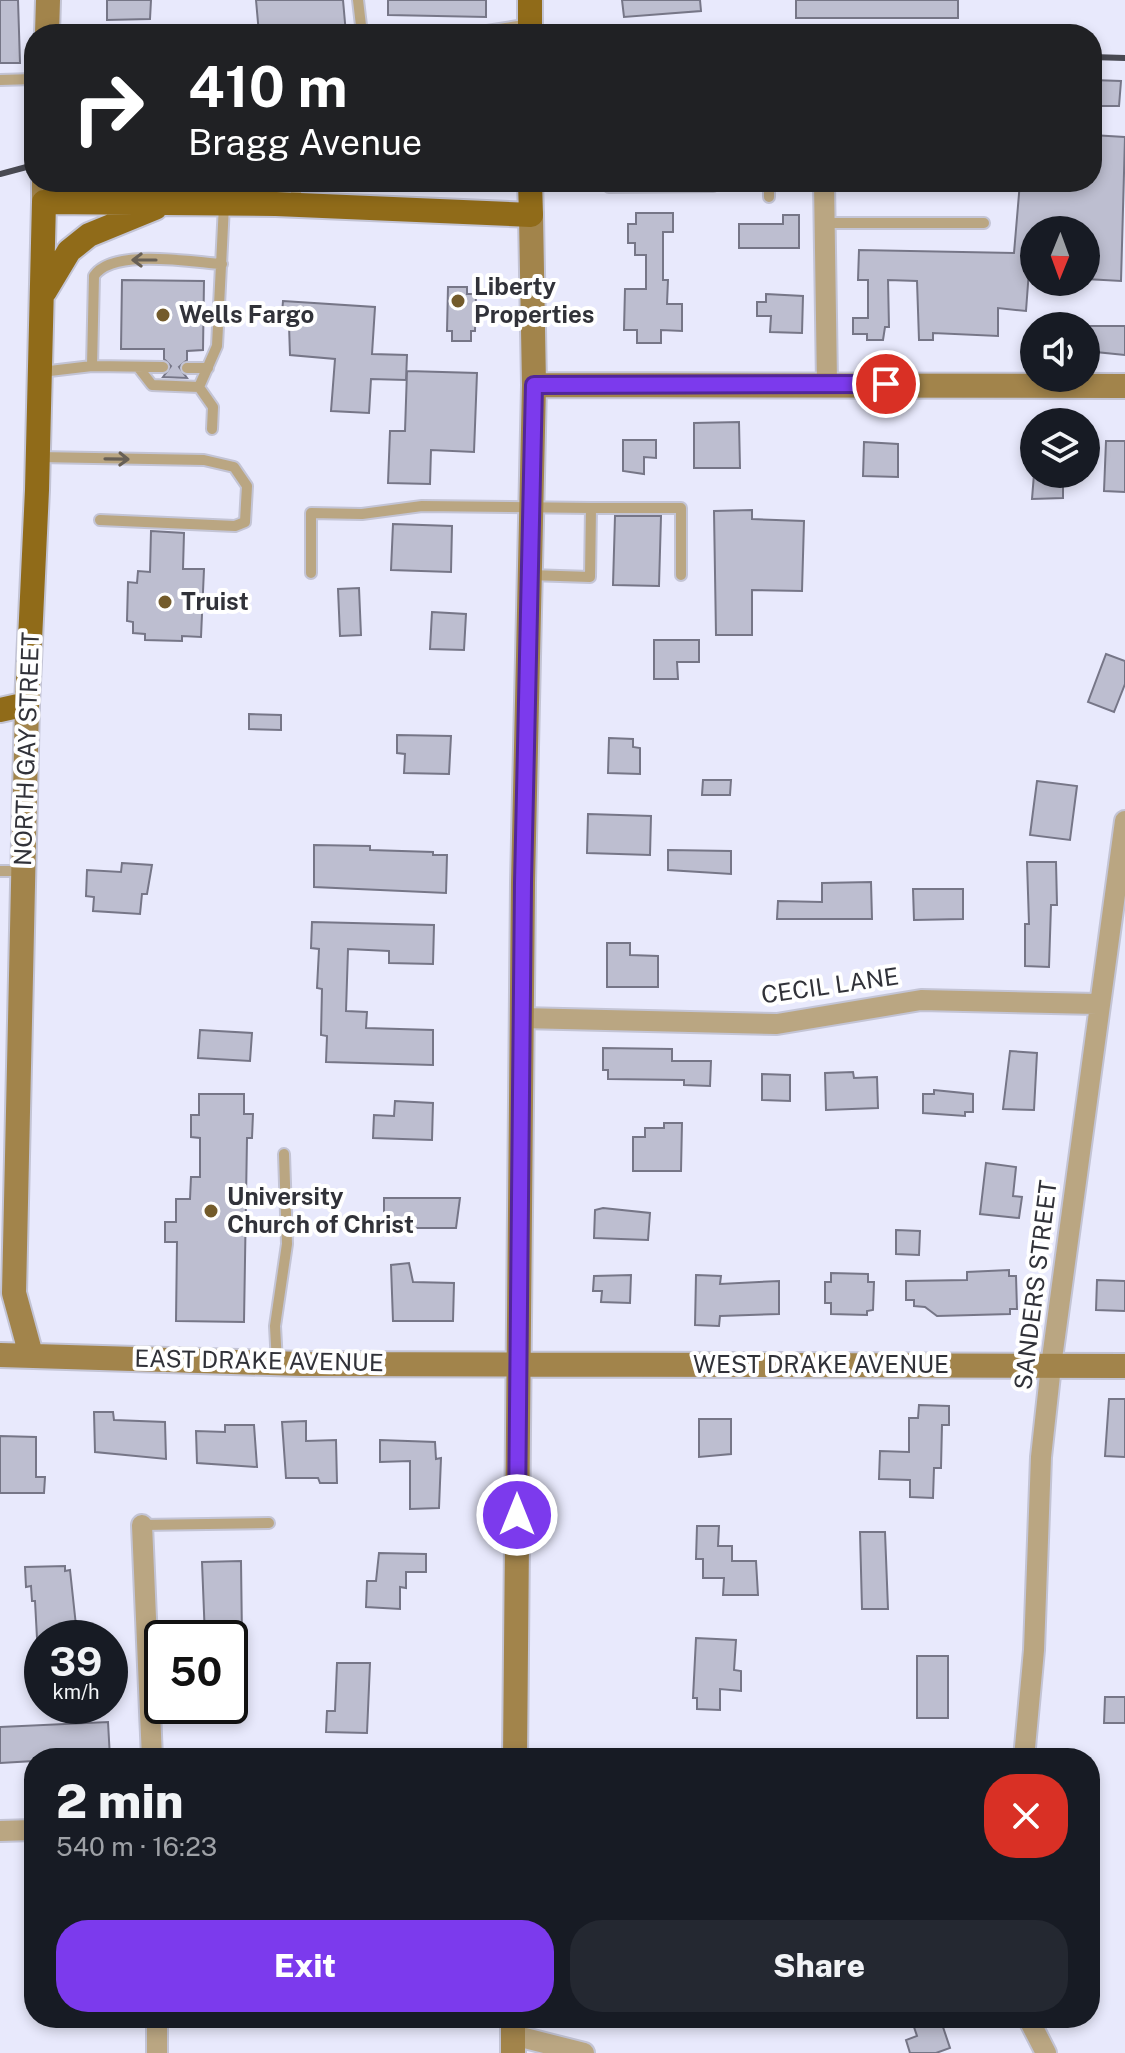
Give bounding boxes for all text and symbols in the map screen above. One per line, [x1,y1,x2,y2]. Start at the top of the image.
text: 410 m [188,54,348,120]
icon: right [56,56,160,160]
text: Bragg Avenue [188,121,422,163]
north arrow [1020,216,1100,296]
map controls [1020,216,1100,488]
one-way arrow [131,252,158,268]
place label: Liberty Properties [474,272,594,328]
marker: Liberty Properties [449,292,467,310]
place label: Wells Fargo [179,300,314,328]
marker: Wells Fargo [154,306,172,324]
button: sound [1020,312,1100,392]
pin [852,350,920,418]
icon: arrive [864,362,908,406]
button: layers [1020,408,1100,488]
one-way arrow [103,451,130,467]
place label: Truist [181,587,249,615]
marker: Truist [156,593,174,611]
street label: NORTH GAY STREET [8,632,44,866]
street label: CECIL LANE [759,961,900,1009]
street label: SANDERS STREET [1008,1178,1062,1391]
place label: University Church of Christ [227,1182,414,1238]
marker: University Church of Christ [202,1202,220,1220]
street label: EAST DRAKE AVENUE [134,1344,384,1376]
street label: WEST DRAKE AVENUE [693,1350,949,1378]
position arrow [475,1473,559,1557]
speed limit sign: 50 [144,1620,248,1724]
text: 39 [50,1638,102,1685]
text: km/h [52,1680,100,1704]
text: 2 min [56,1772,184,1829]
button: close [984,1774,1068,1858]
text: 540 m · 16:23 [56,1831,217,1862]
button: Exit [56,1920,554,2012]
button: Share [570,1920,1068,2012]

